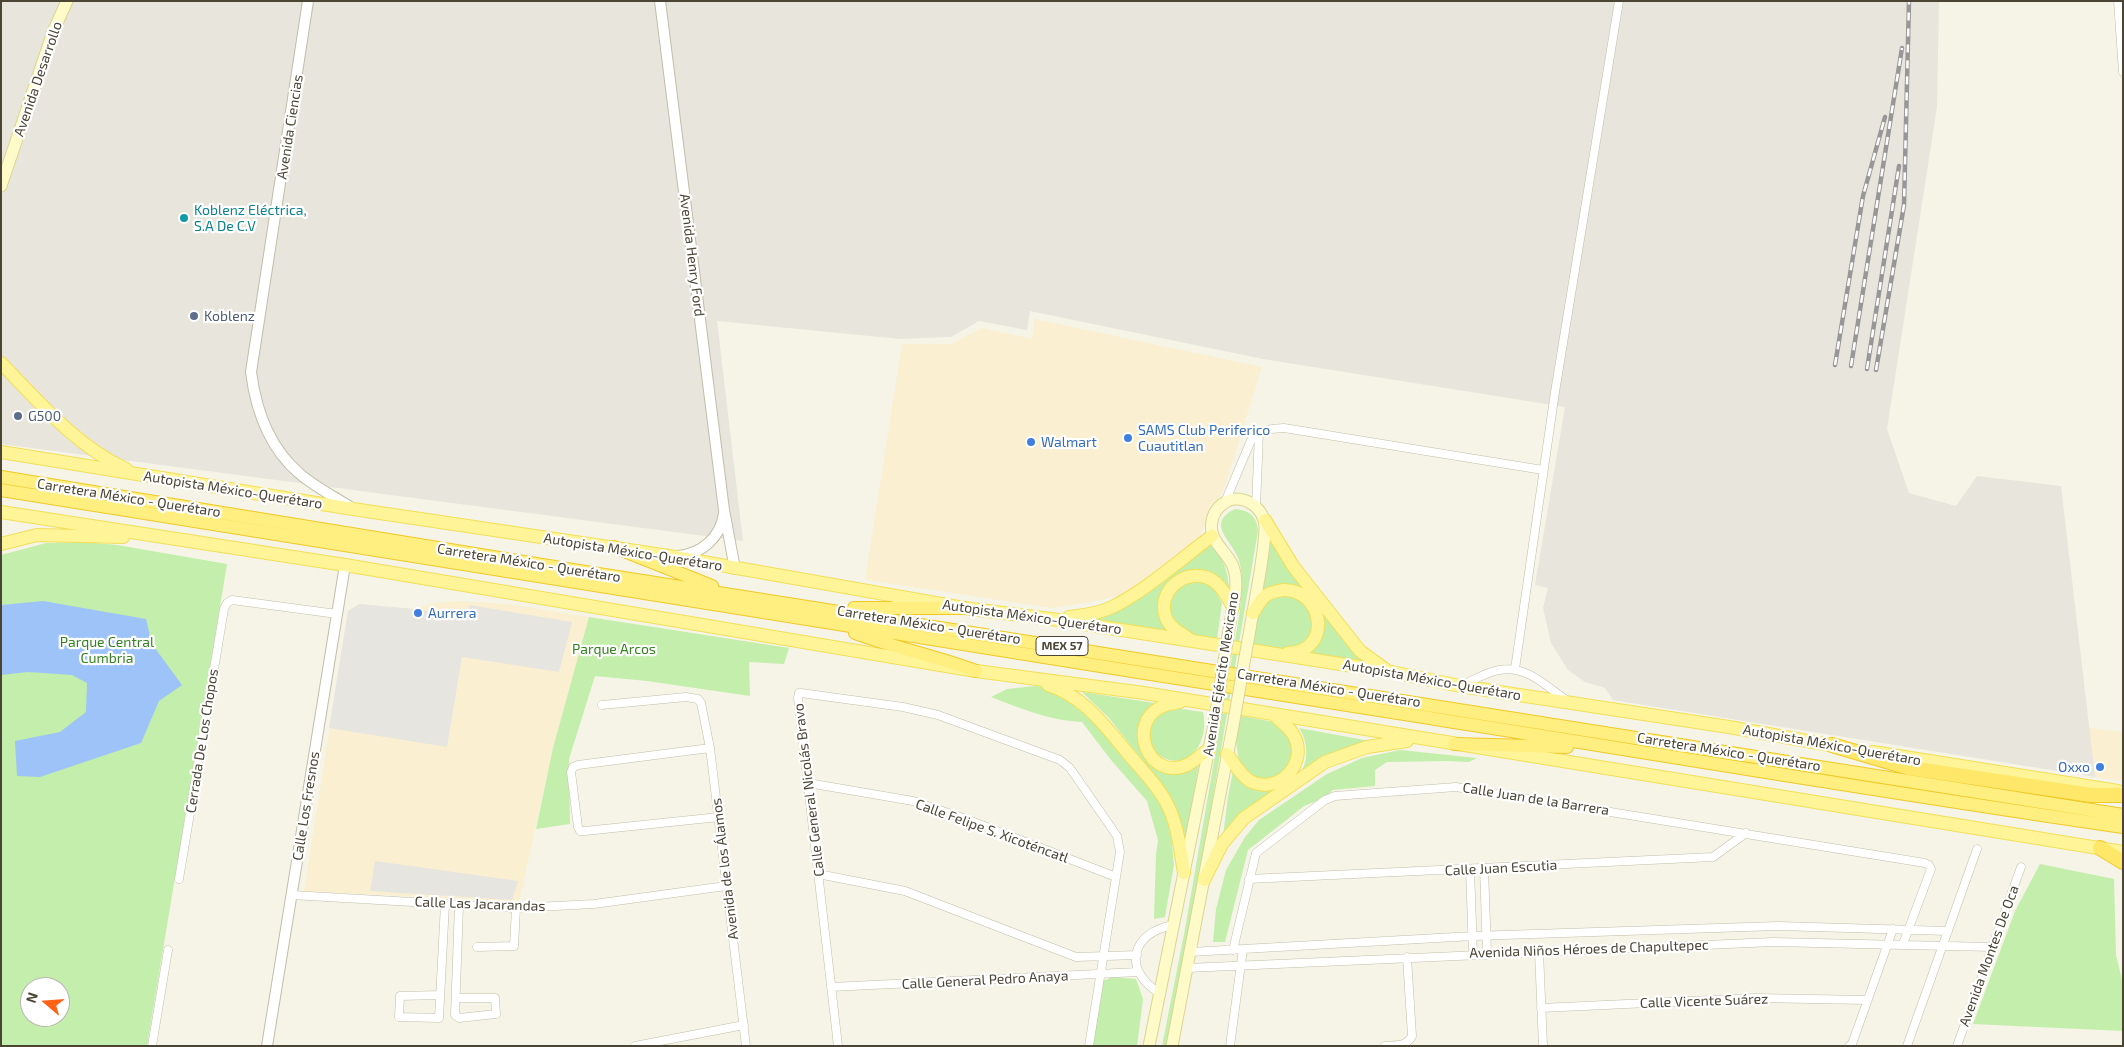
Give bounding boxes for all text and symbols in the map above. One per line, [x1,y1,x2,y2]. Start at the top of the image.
street label: Avenida Desarrollo [10,19,66,139]
street label: Avenida Ciencias [273,73,307,181]
street label: Avenida Henry Ford [676,193,708,317]
place label: Koblenz Eléctrica, S.A De C.V [194,202,307,234]
marker: Koblenz Eléctrica, S.A De C.V [178,212,190,224]
place label: Koblenz [204,308,255,324]
marker: Koblenz [188,310,200,322]
place label: G500 [28,408,61,424]
marker: G500 [12,410,24,422]
place label: SAMS Club Periferico Cuautitlan [1138,422,1270,454]
marker: SAMS Club Periferico Cuautitlan [1122,432,1134,444]
place label: Walmart [1041,434,1097,450]
marker: Walmart [1025,436,1037,448]
street label: Autopista México-Querétaro [142,468,324,512]
street label: Carretera México - Querétaro [36,475,222,521]
street label: Autopista México-Querétaro [542,530,724,574]
street label: Carretera México - Querétaro [436,540,622,586]
street label: Avenida Ejército Mexicano [1200,591,1242,757]
street label: Autopista México-Querétaro [941,596,1123,638]
street label: Carretera México - Querétaro [836,602,1022,648]
place label: Aurrera [428,605,477,621]
marker: Aurrera [412,607,424,619]
park label: Parque Central Cumbria [60,634,154,666]
road number: MEX 57 [1036,636,1088,656]
park label: Parque Arcos [572,641,656,657]
street label: Autopista México-Querétaro [1342,656,1522,704]
street label: Carretera México - Querétaro [1236,665,1422,711]
street label: Cerrada De Los Chopos [182,668,222,814]
street label: Calle General Nicolás Bravo [790,702,828,878]
street label: Autopista México-Querétaro [1742,721,1922,769]
street label: Carretera México - Querétaro [1636,729,1822,775]
street label: Calle Los Fresnos [289,750,323,862]
place label: Oxxo [2058,759,2090,775]
marker: Oxxo [2094,761,2106,773]
street label: Calle Juan de la Barrera [1462,779,1610,819]
street label: Calle Felipe S. Xicoténcatl [913,795,1071,867]
street label: Avenida de los Álamos [708,797,742,941]
street label: Calle Juan Escutia [1444,857,1558,879]
street label: Avenida Montes De Oca [1956,883,2022,1029]
street label: Calle Las Jacarandas [414,893,546,915]
street label: Avenida Niños Héroes de Chapultepec [1469,936,1709,962]
street label: Calle General Pedro Anaya [901,967,1069,993]
north arrow [20,977,70,1027]
text: N [22,990,41,1005]
street label: Calle Vicente Suárez [1639,990,1769,1012]

